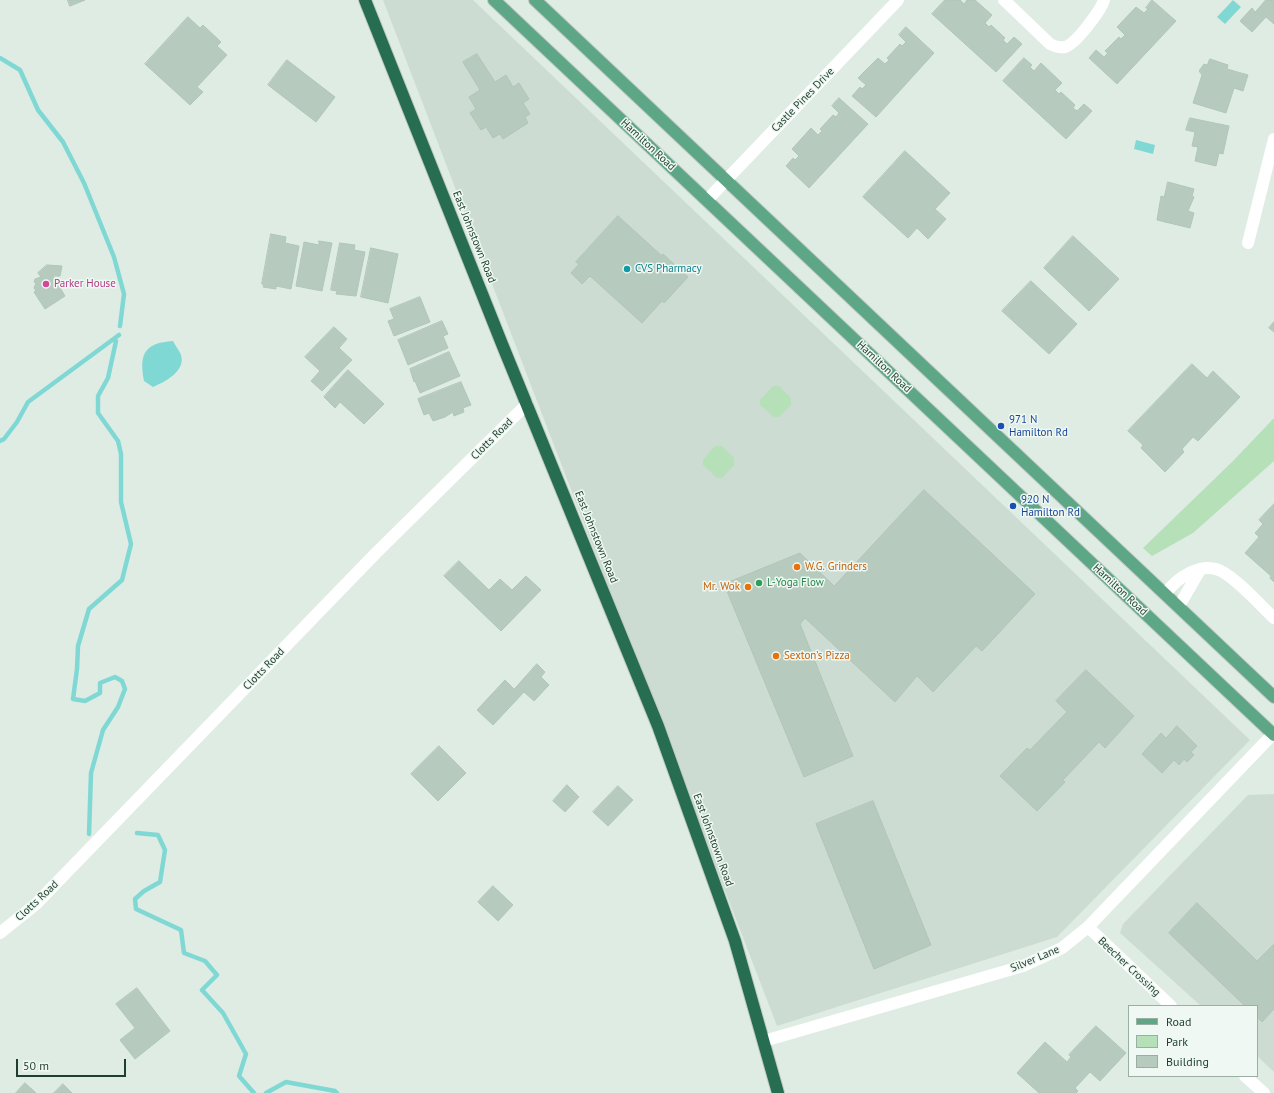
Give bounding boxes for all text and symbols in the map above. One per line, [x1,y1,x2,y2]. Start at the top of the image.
street label: Castle Pines Drive [769,65,837,135]
street label: Hamilton Road [618,116,678,174]
street label: East Johnstown Road [450,189,498,285]
place label: CVS Pharmacy [635,262,702,276]
marker: CVS Pharmacy [622,264,632,274]
place label: Parker House [54,277,116,291]
marker: Parker House [41,279,51,289]
street label: Hamilton Road [854,338,914,396]
place label: 971 N Hamilton Rd [1009,413,1068,439]
street label: Clotts Road [468,415,516,463]
marker: 971 N Hamilton Rd [996,421,1006,431]
street label: East Johnstown Road [572,489,620,585]
place label: 920 N Hamilton Rd [1021,493,1080,519]
marker: 920 N Hamilton Rd [1008,501,1018,511]
place label: W.G. Grinders [805,560,867,574]
street label: Hamilton Road [1090,561,1150,619]
marker: W.G. Grinders [792,562,802,572]
place label: L-Yoga Flow [767,576,824,590]
marker: L-Yoga Flow [754,578,764,588]
place label: Mr. Wok [703,580,740,594]
marker: Mr. Wok [743,582,753,592]
street label: Clotts Road [241,645,287,693]
place label: Sexton’s Pizza [784,649,850,663]
marker: Sexton’s Pizza [771,651,781,661]
street label: East Johnstown Road [690,792,736,888]
street label: Clotts Road [13,878,61,924]
street label: Beecher Crossing [1095,935,1163,999]
street label: Silver Lane [1008,943,1062,975]
legend [1128,1005,1258,1077]
text: Road [1166,1014,1191,1029]
text: Park [1166,1034,1188,1049]
scale bar [18,1051,128,1077]
text: Building [1166,1054,1209,1069]
text: 50 m [23,1058,49,1073]

